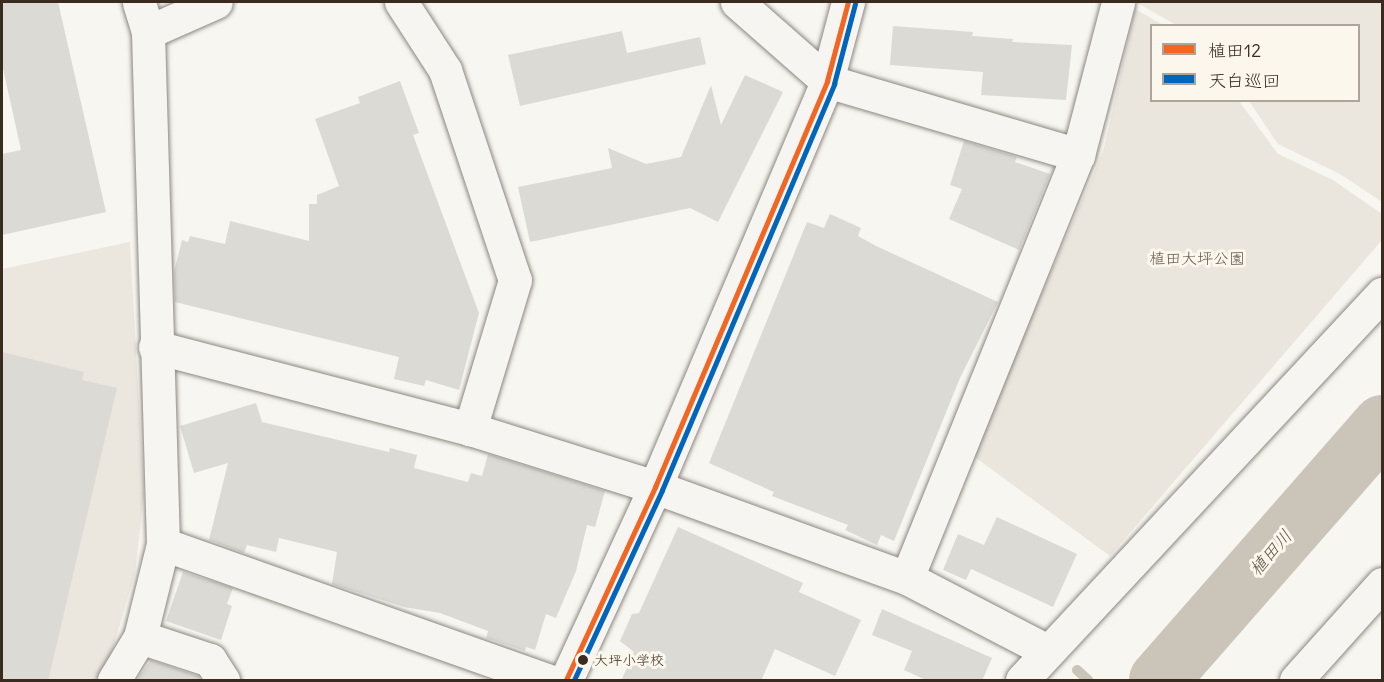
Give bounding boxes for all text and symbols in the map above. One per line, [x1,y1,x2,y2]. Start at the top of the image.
legend [1150,24,1360,102]
text: 植田12 [1208,39,1261,62]
text: 天白巡回 [1208,69,1280,92]
park label: 植田大坪公園 [1149,248,1245,268]
water label: 植田川 [1245,526,1297,580]
place label: 大坪小学校 [594,652,664,668]
marker: 大坪小学校 [577,654,589,666]

